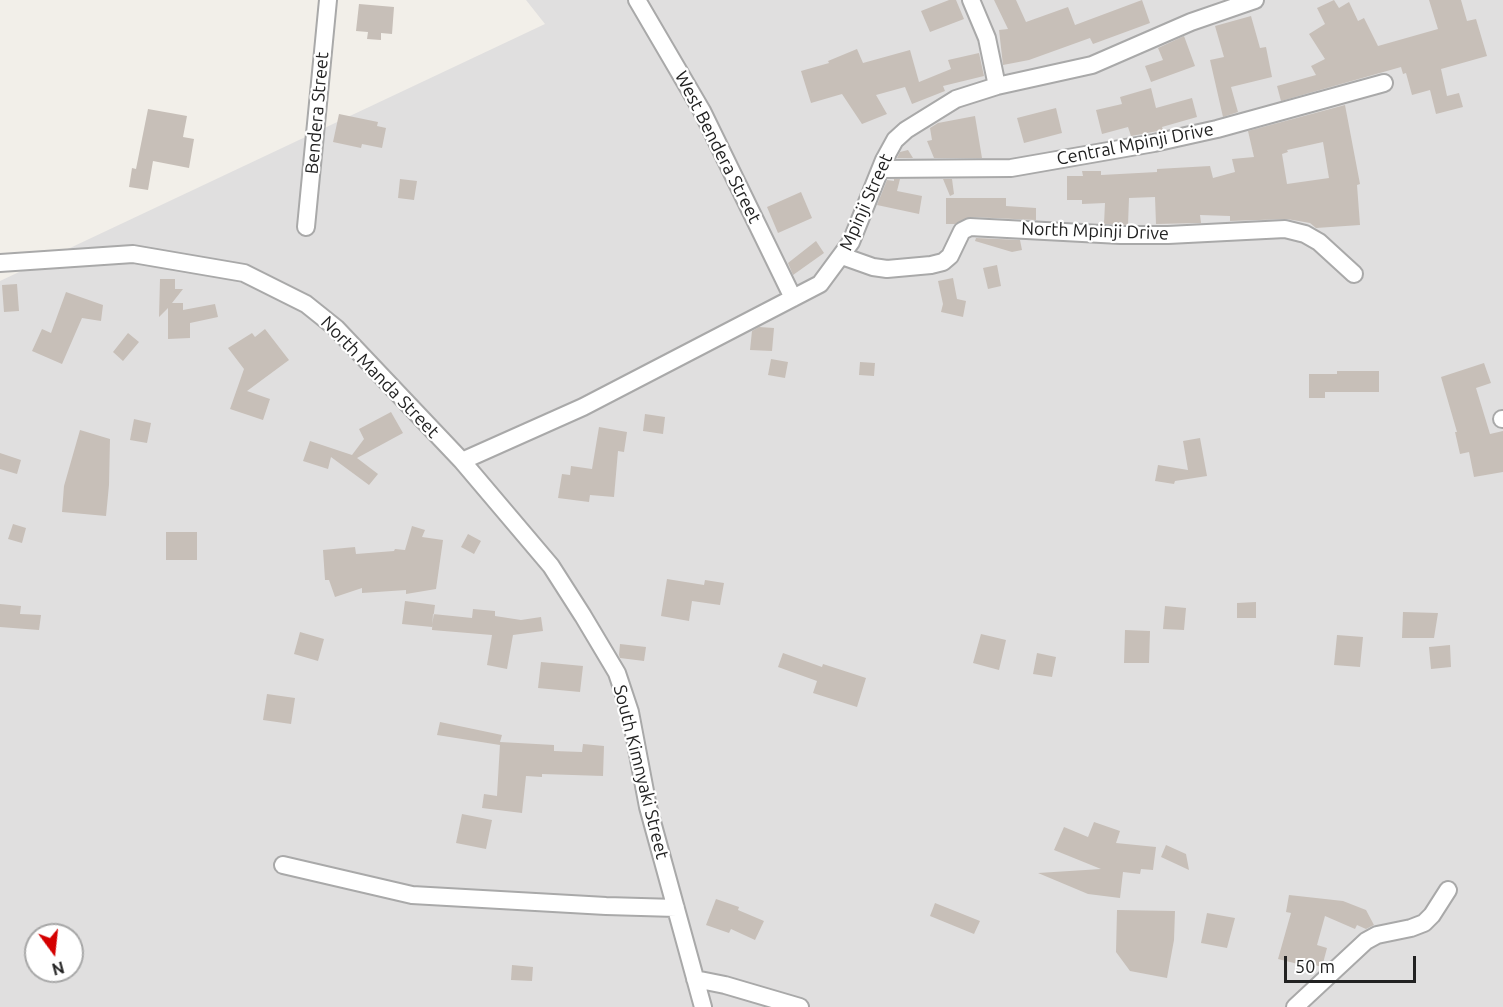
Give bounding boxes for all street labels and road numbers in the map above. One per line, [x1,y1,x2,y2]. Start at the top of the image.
street label: Bendera Street [301,51,333,175]
street label: West Bendera Street [670,67,766,227]
street label: Central Mpinji Drive [1055,118,1215,170]
street label: Mpinji Street [835,150,897,254]
street label: North Mpinji Drive [1021,218,1169,244]
street label: North Manda Street [316,312,444,442]
street label: South Kimnyaki Street [609,683,673,861]

